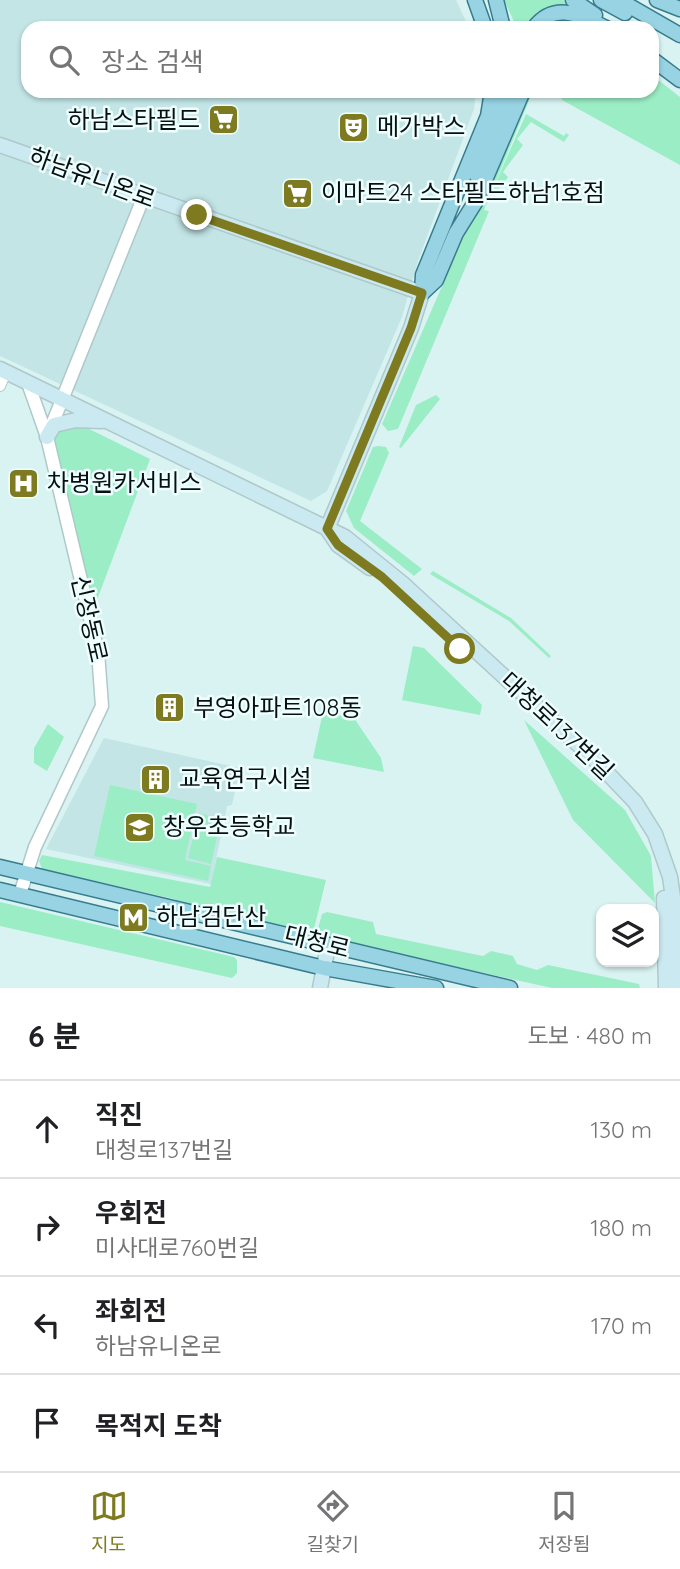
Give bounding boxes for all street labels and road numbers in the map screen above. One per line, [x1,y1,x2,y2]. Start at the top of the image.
street label: 하남유니온로 [25,140,160,214]
street label: 신장동로 [65,572,115,665]
street label: 대청로137번길 [495,665,621,785]
street label: 대청로 [281,918,353,964]

